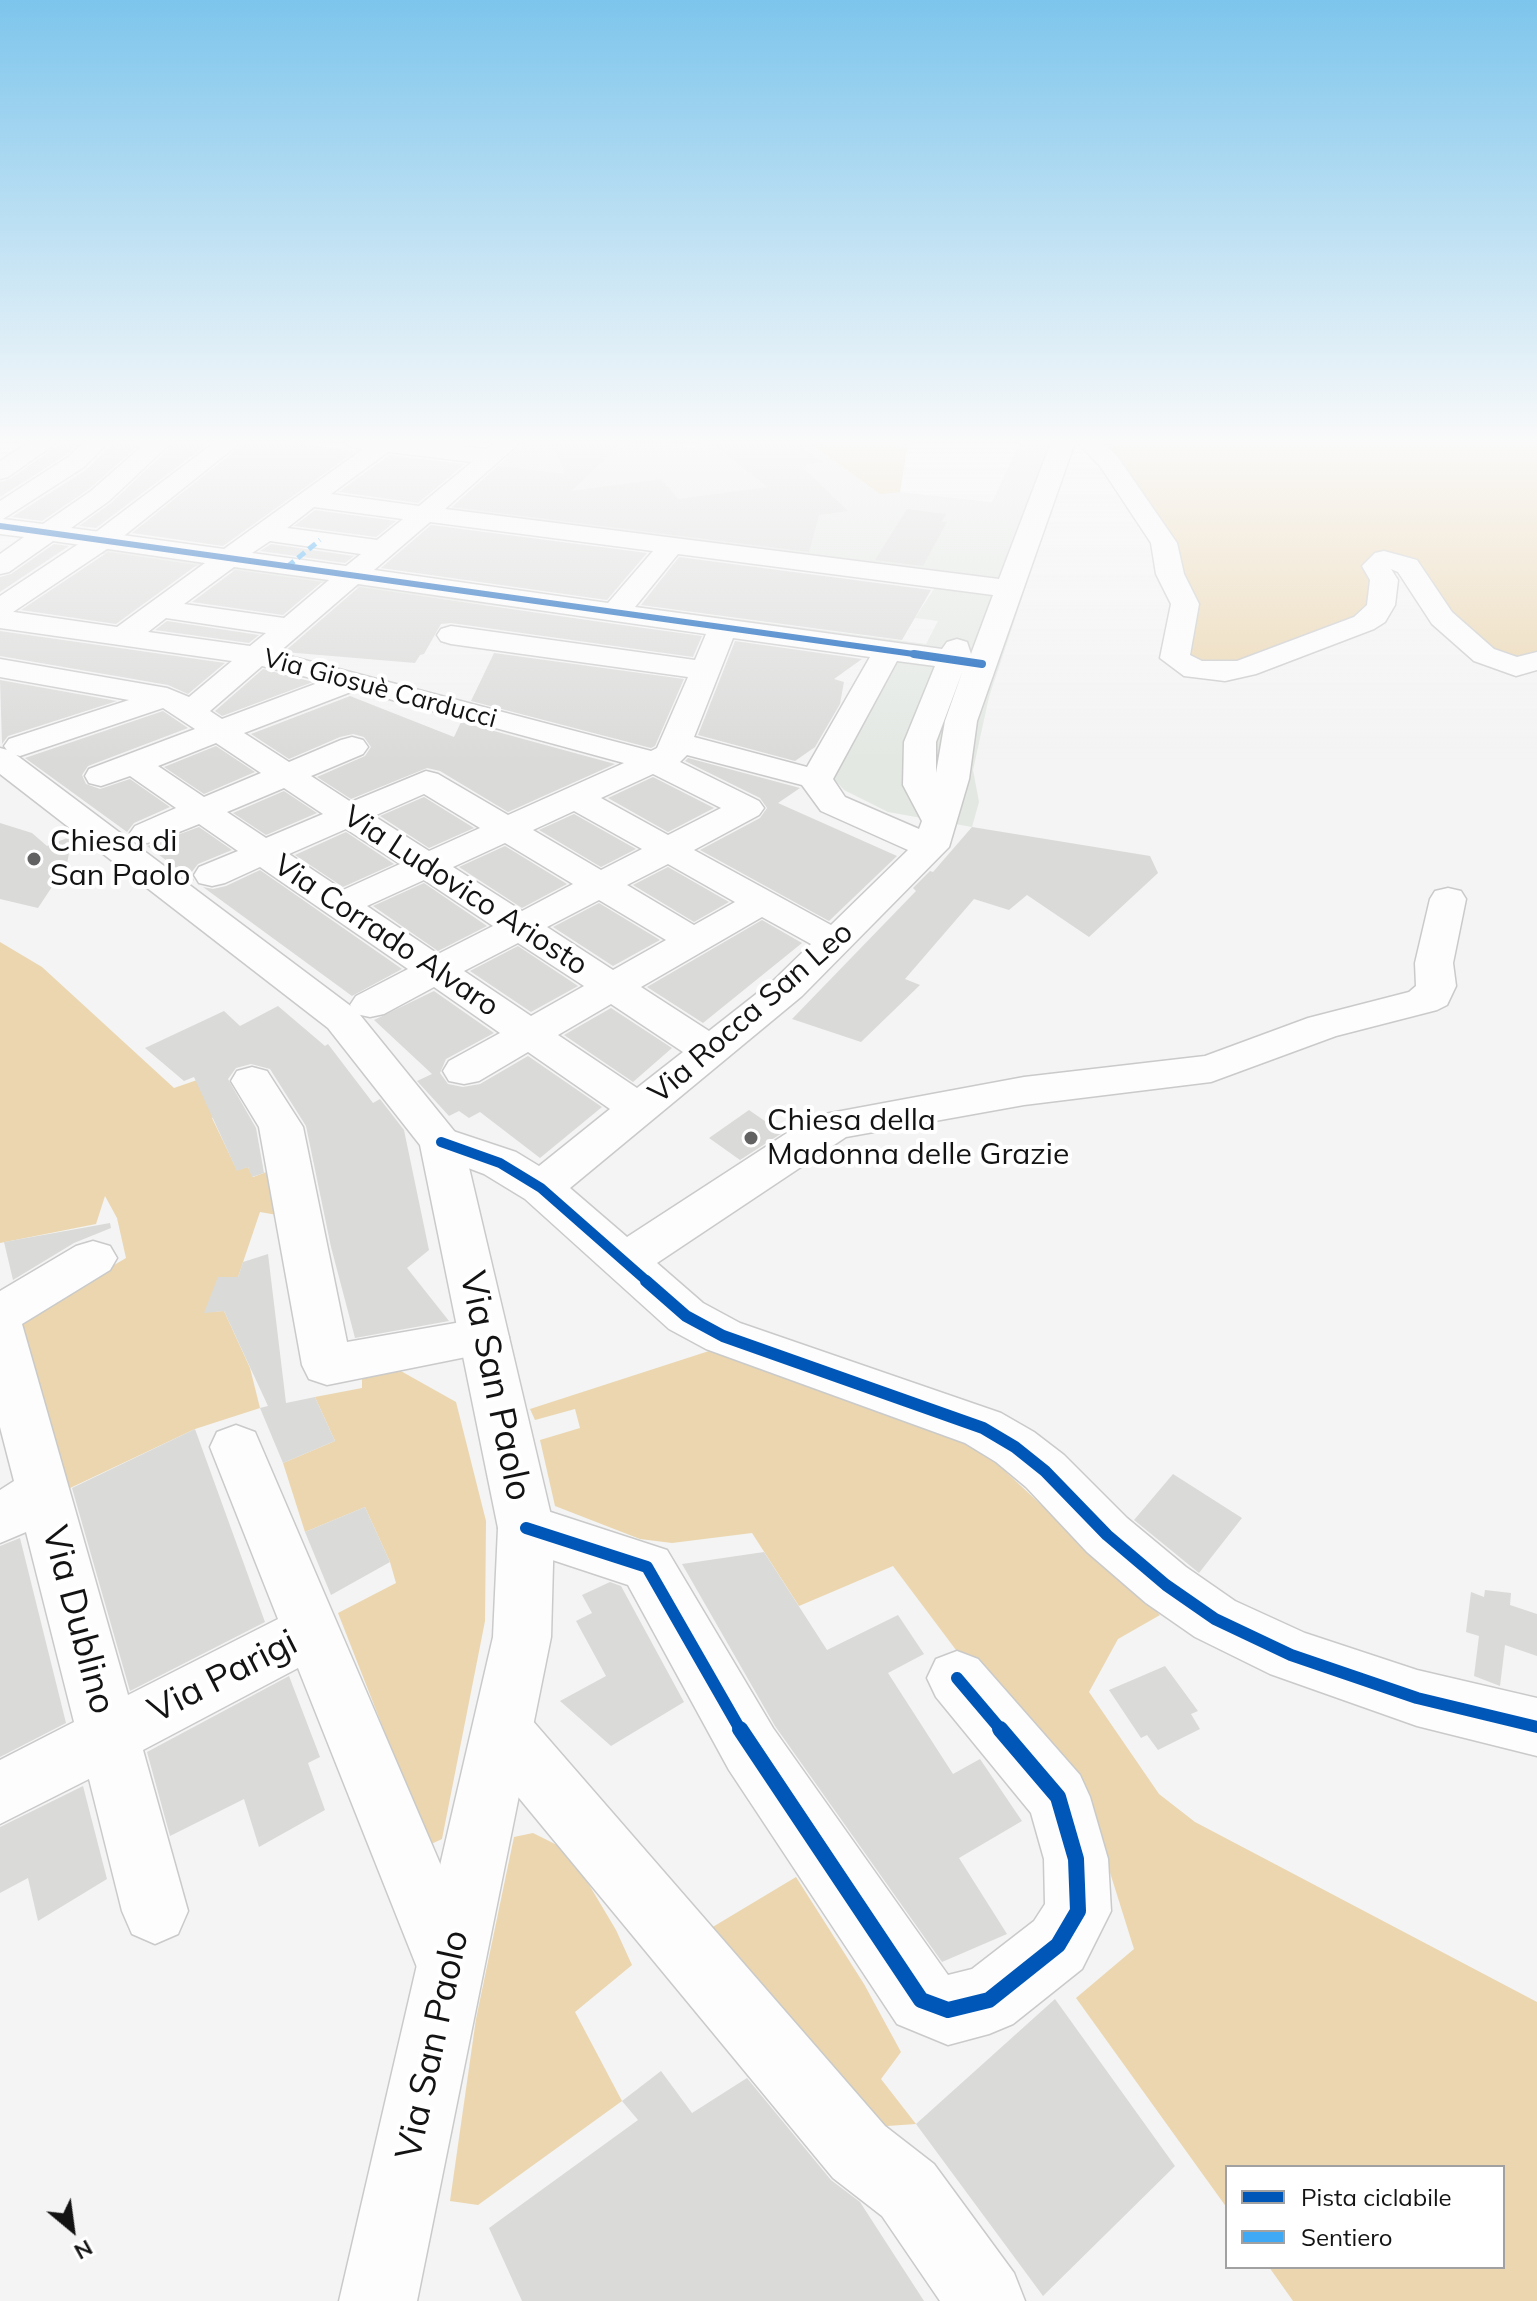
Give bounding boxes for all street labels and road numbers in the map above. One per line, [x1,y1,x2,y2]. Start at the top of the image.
street label: Via Giosuè Carducci [260,643,500,735]
street label: Via Ludovico Ariosto [336,799,594,983]
street label: Via Corrado Alvaro [267,847,505,1025]
street label: Via Rocca San Leo [642,915,860,1111]
street label: Via San Paolo [450,1268,540,1504]
street label: Via Dublino [32,1521,124,1719]
street label: Via Parigi [142,1621,304,1733]
street label: Via San Paolo [388,1927,478,2163]

